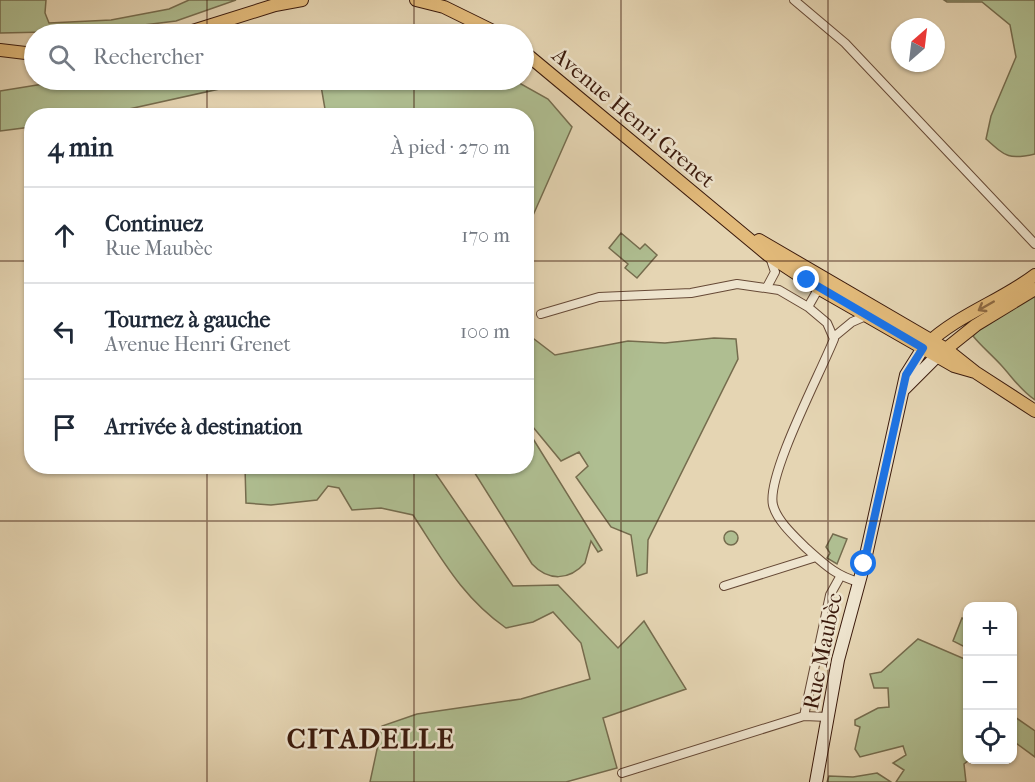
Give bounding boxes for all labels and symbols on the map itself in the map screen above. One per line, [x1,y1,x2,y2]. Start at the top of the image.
north arrow [891,18,945,72]
street label: Avenue Henri Grenet [546,42,720,193]
route end [793,266,819,292]
one-way arrow [978,300,995,312]
route start [850,550,876,576]
street label: Rue Maubèc [798,590,848,712]
district label: CITADELLE [287,722,455,755]

